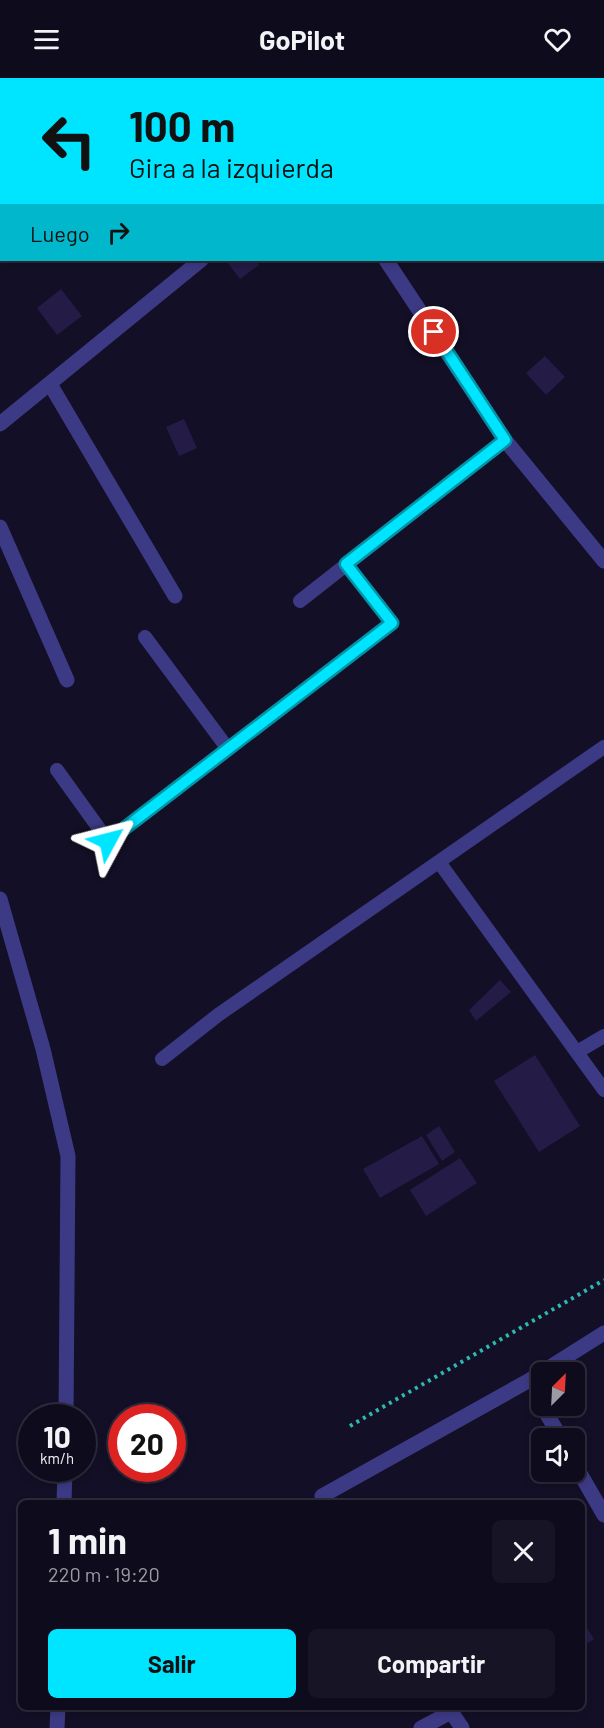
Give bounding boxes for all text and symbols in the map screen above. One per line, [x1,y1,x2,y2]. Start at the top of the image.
icon: menu [30,23,63,56]
text: GoPilot [259,23,345,55]
icon: heart [541,23,574,56]
text: 100 m [129,100,235,150]
icon: left [30,102,108,180]
text: Gira a la izquierda [129,151,334,183]
icon: right [102,216,135,249]
text: Luego [30,220,90,246]
pin [408,306,459,357]
icon: arrive [417,315,450,348]
position arrow [76,809,140,873]
north arrow [531,1362,585,1416]
map controls [531,1362,585,1482]
speed limit sign: 20 [108,1404,186,1482]
text: 10 [43,1418,71,1454]
button: sound [531,1428,585,1482]
text: km/h [40,1449,74,1467]
text: 1 min [48,1518,127,1561]
button: close [492,1520,555,1583]
text: 220 m · 19:20 [48,1562,160,1586]
button: Salir [48,1629,296,1698]
button: Compartir [308,1629,555,1698]

